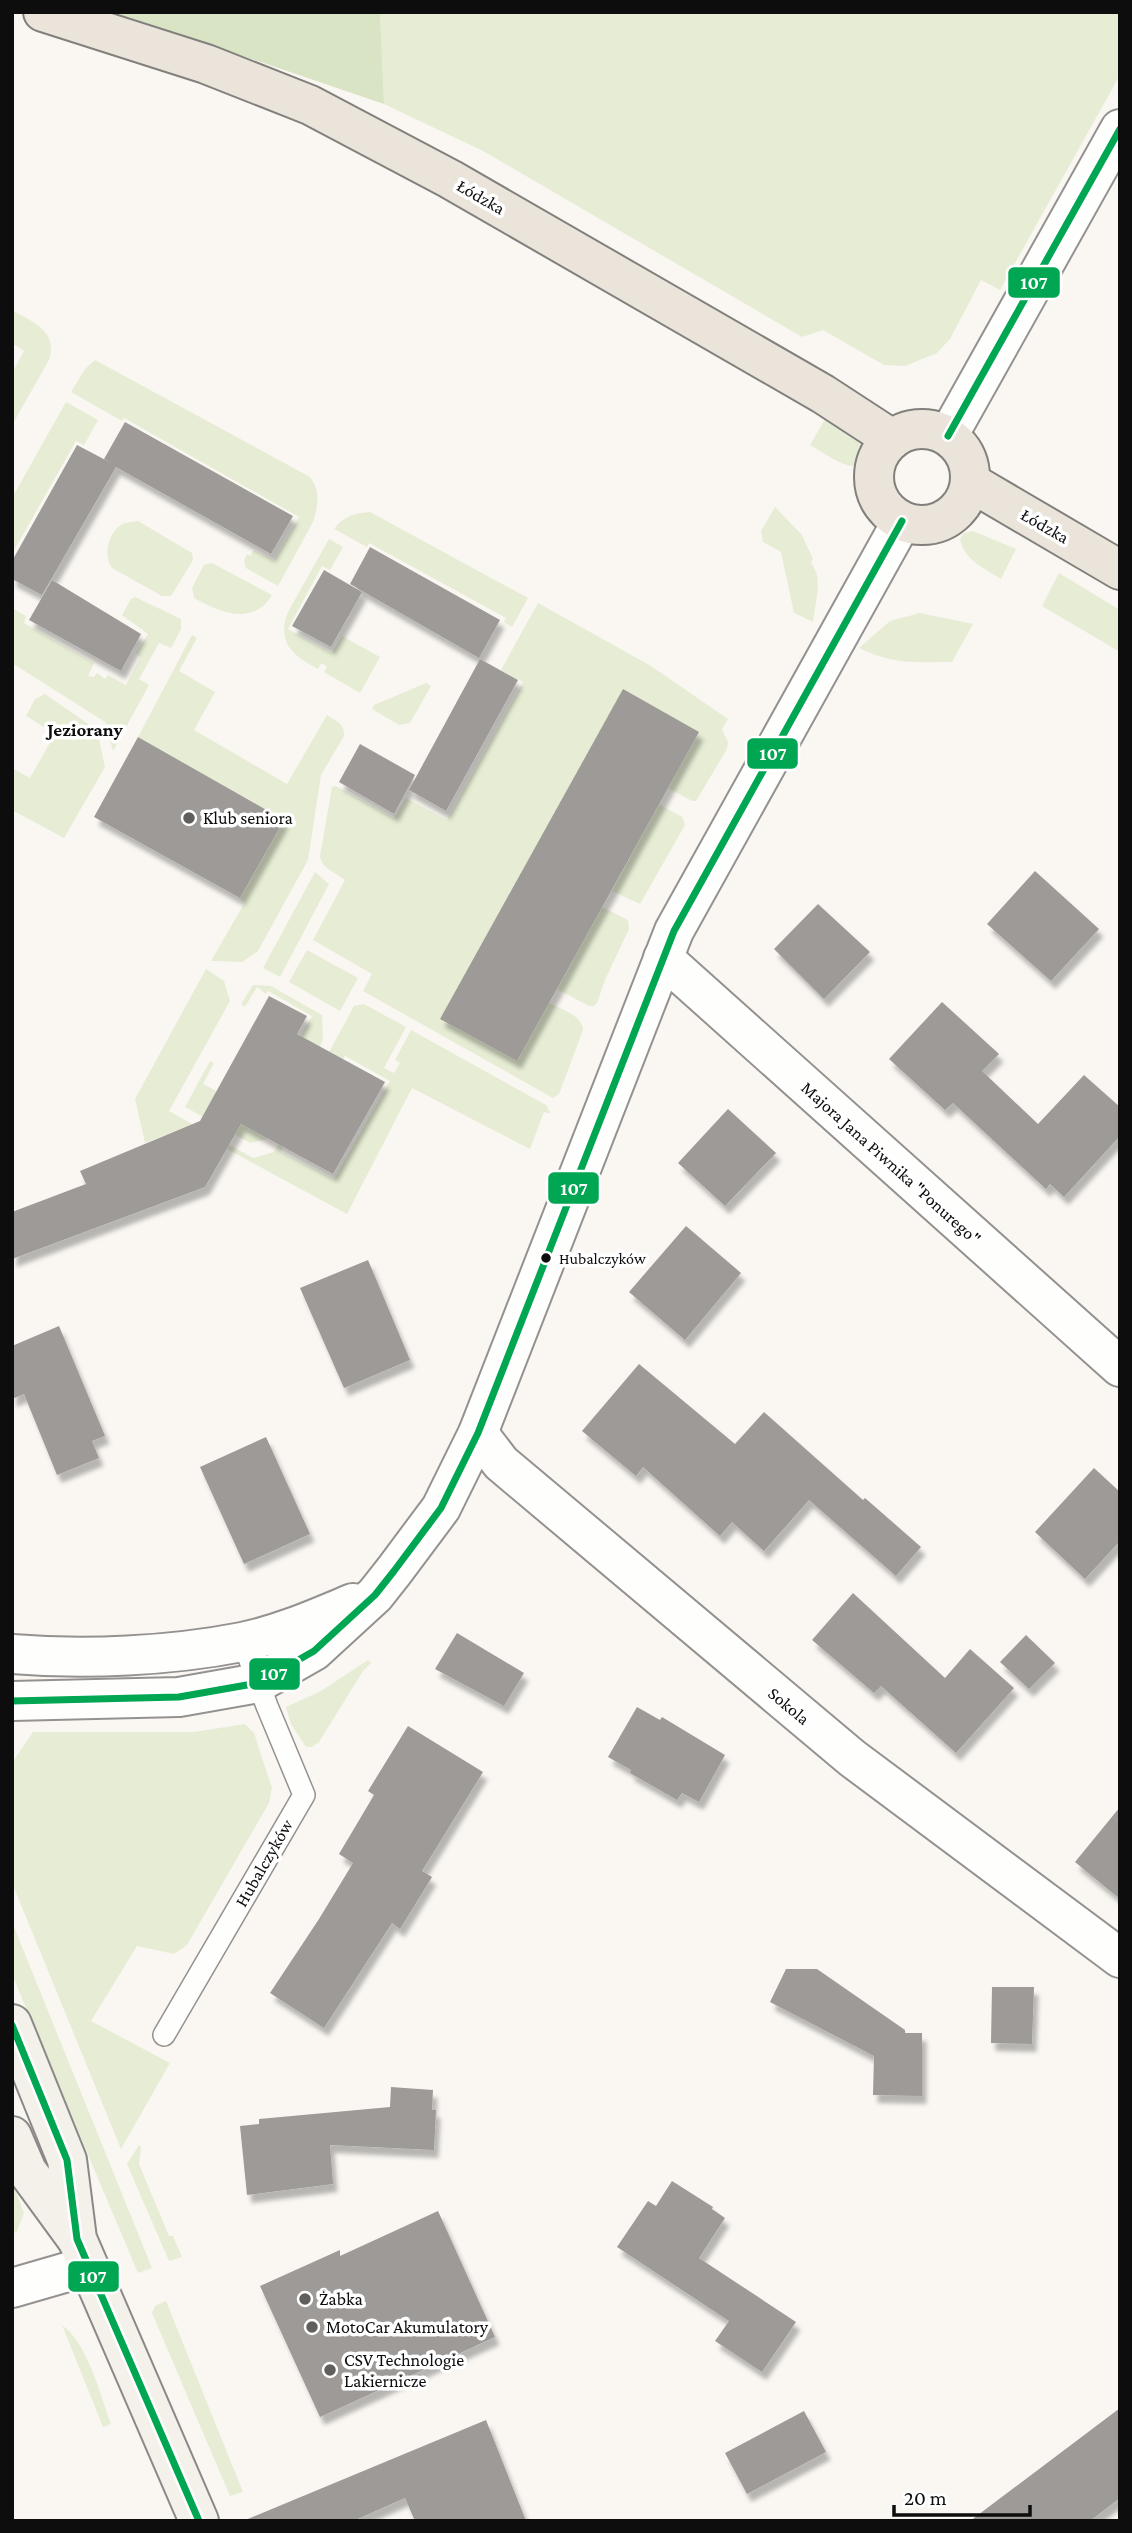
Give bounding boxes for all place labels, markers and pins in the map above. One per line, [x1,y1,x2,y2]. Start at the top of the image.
place label: Klub seniora [203,808,293,828]
marker: Klub seniora [181,810,197,826]
place label: Hubalczyków [559,1250,646,1268]
marker: Hubalczyków [539,1251,553,1265]
place label: Żabka [319,2289,363,2309]
marker: Żabka [297,2291,313,2307]
place label: MotoCar Akumulatory [326,2317,489,2337]
marker: MotoCar Akumulatory [304,2319,320,2335]
place label: CSV Technologie Lakiernicze [344,2350,464,2391]
marker: CSV Technologie Lakiernicze [322,2362,338,2378]

